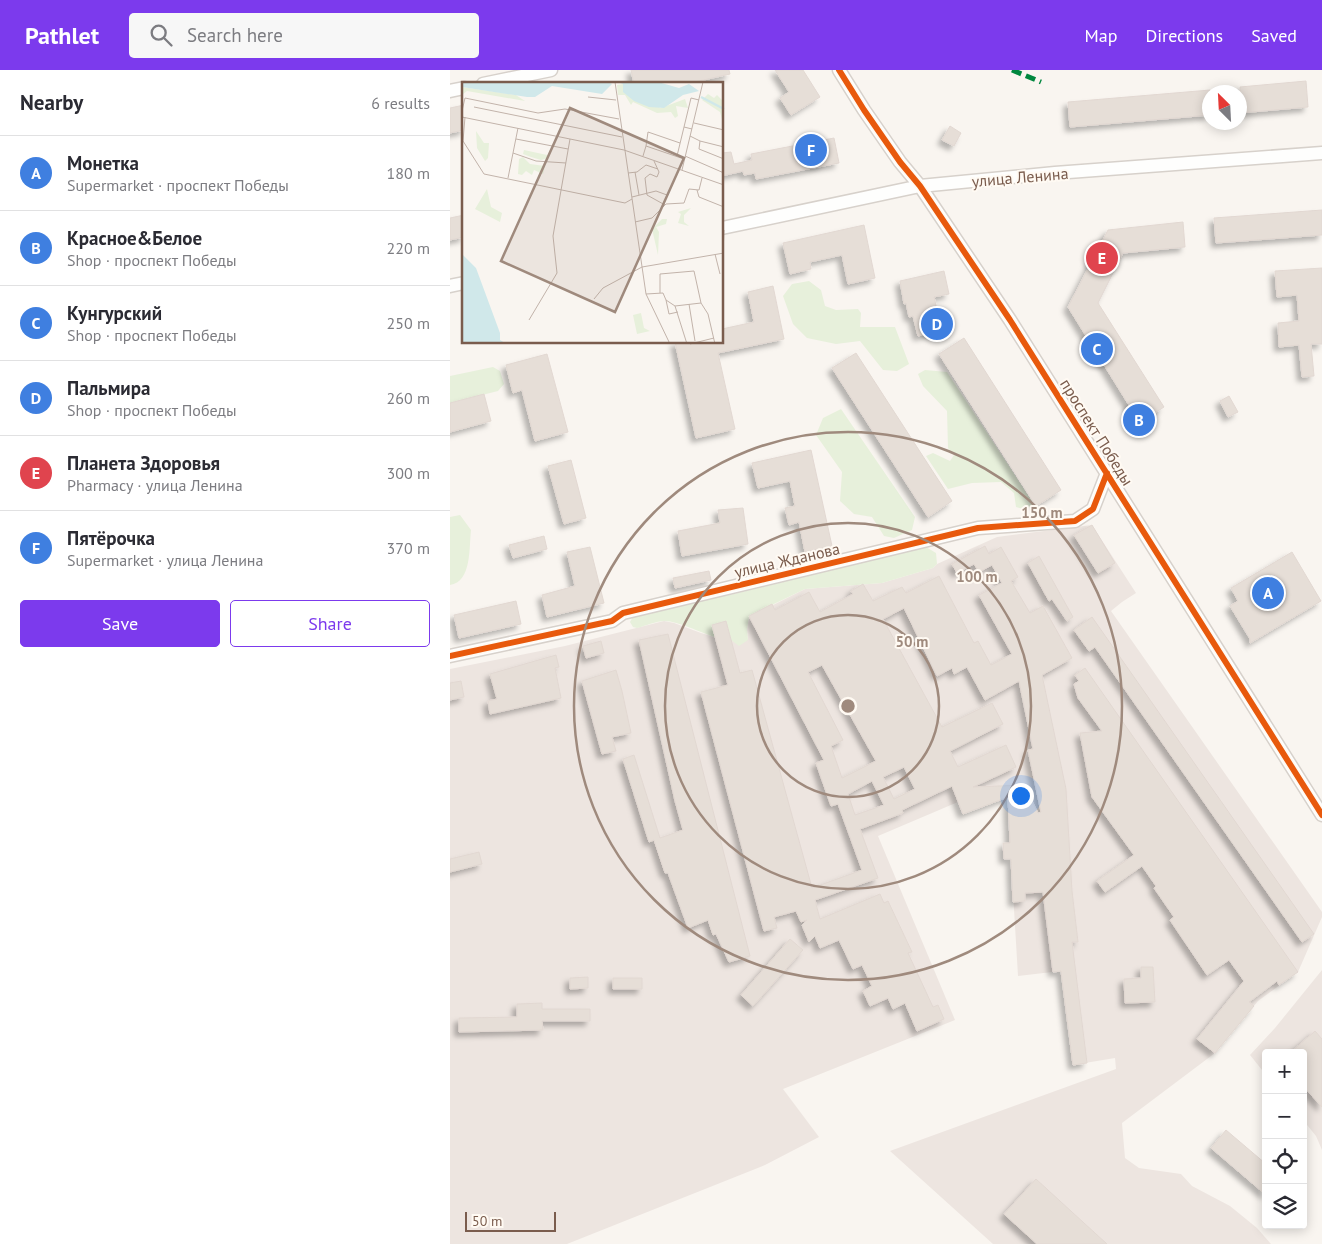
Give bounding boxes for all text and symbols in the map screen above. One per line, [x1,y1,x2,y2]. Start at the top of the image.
search box [129,13,479,58]
text: Pathlet [25,20,99,51]
icon: search [147,21,175,49]
text: Search here [187,23,283,47]
text: Map [1085,24,1117,47]
text: Directions [1145,24,1223,47]
text: Saved [1251,24,1297,47]
inset map [462,82,724,344]
north arrow [1202,85,1247,130]
text: Nearby [20,89,83,116]
text: 6 results [371,93,430,113]
pin: F [795,131,827,169]
text: Монетка [67,151,139,175]
text: A [31,163,41,183]
text: 180 m [387,163,430,183]
street label: улица Ленина [971,163,1069,191]
text: Supermarket · проспект Победы [67,175,289,195]
text: Красное&Белое [67,226,202,250]
text: B [31,238,41,258]
text: 220 m [387,238,430,258]
pin: E [1086,239,1118,277]
text: Shop · проспект Победы [67,250,236,270]
text: Кунгурский [67,301,162,325]
pin: D [921,305,953,343]
text: C [32,313,40,333]
text: 250 m [387,313,430,333]
text: Shop · проспект Победы [67,325,236,345]
pin: C [1081,330,1113,368]
street label: проспект Победы [1056,375,1138,489]
text: Пальмира [67,376,150,400]
text: D [31,388,41,408]
text: 260 m [387,388,430,408]
text: Shop · проспект Победы [67,400,236,420]
pin: B [1123,401,1155,439]
text: Планета Здоровья [67,451,220,475]
text: E [32,463,40,483]
text: 300 m [387,463,430,483]
text: Pharmacy · улица Ленина [67,475,243,495]
text: 150 m [1021,503,1063,522]
text: Пятёрочка [67,526,155,550]
text: F [32,538,40,558]
text: 370 m [387,538,430,558]
street label: улица Жданова [732,538,842,582]
text: Supermarket · улица Ленина [67,550,263,570]
text: 100 m [956,567,998,586]
pin: A [1252,574,1284,612]
button: Save [20,600,220,647]
button: Share [230,600,430,647]
text: 50 m [896,632,928,651]
centre of rings [839,697,857,715]
your location [1008,783,1034,809]
map controls [1262,1049,1307,1229]
button: + [1262,1049,1307,1094]
button: − [1262,1094,1307,1139]
button: locate [1262,1139,1307,1184]
button: layers [1262,1184,1307,1229]
scale bar [465,1209,556,1232]
text: 50 m [472,1212,502,1230]

